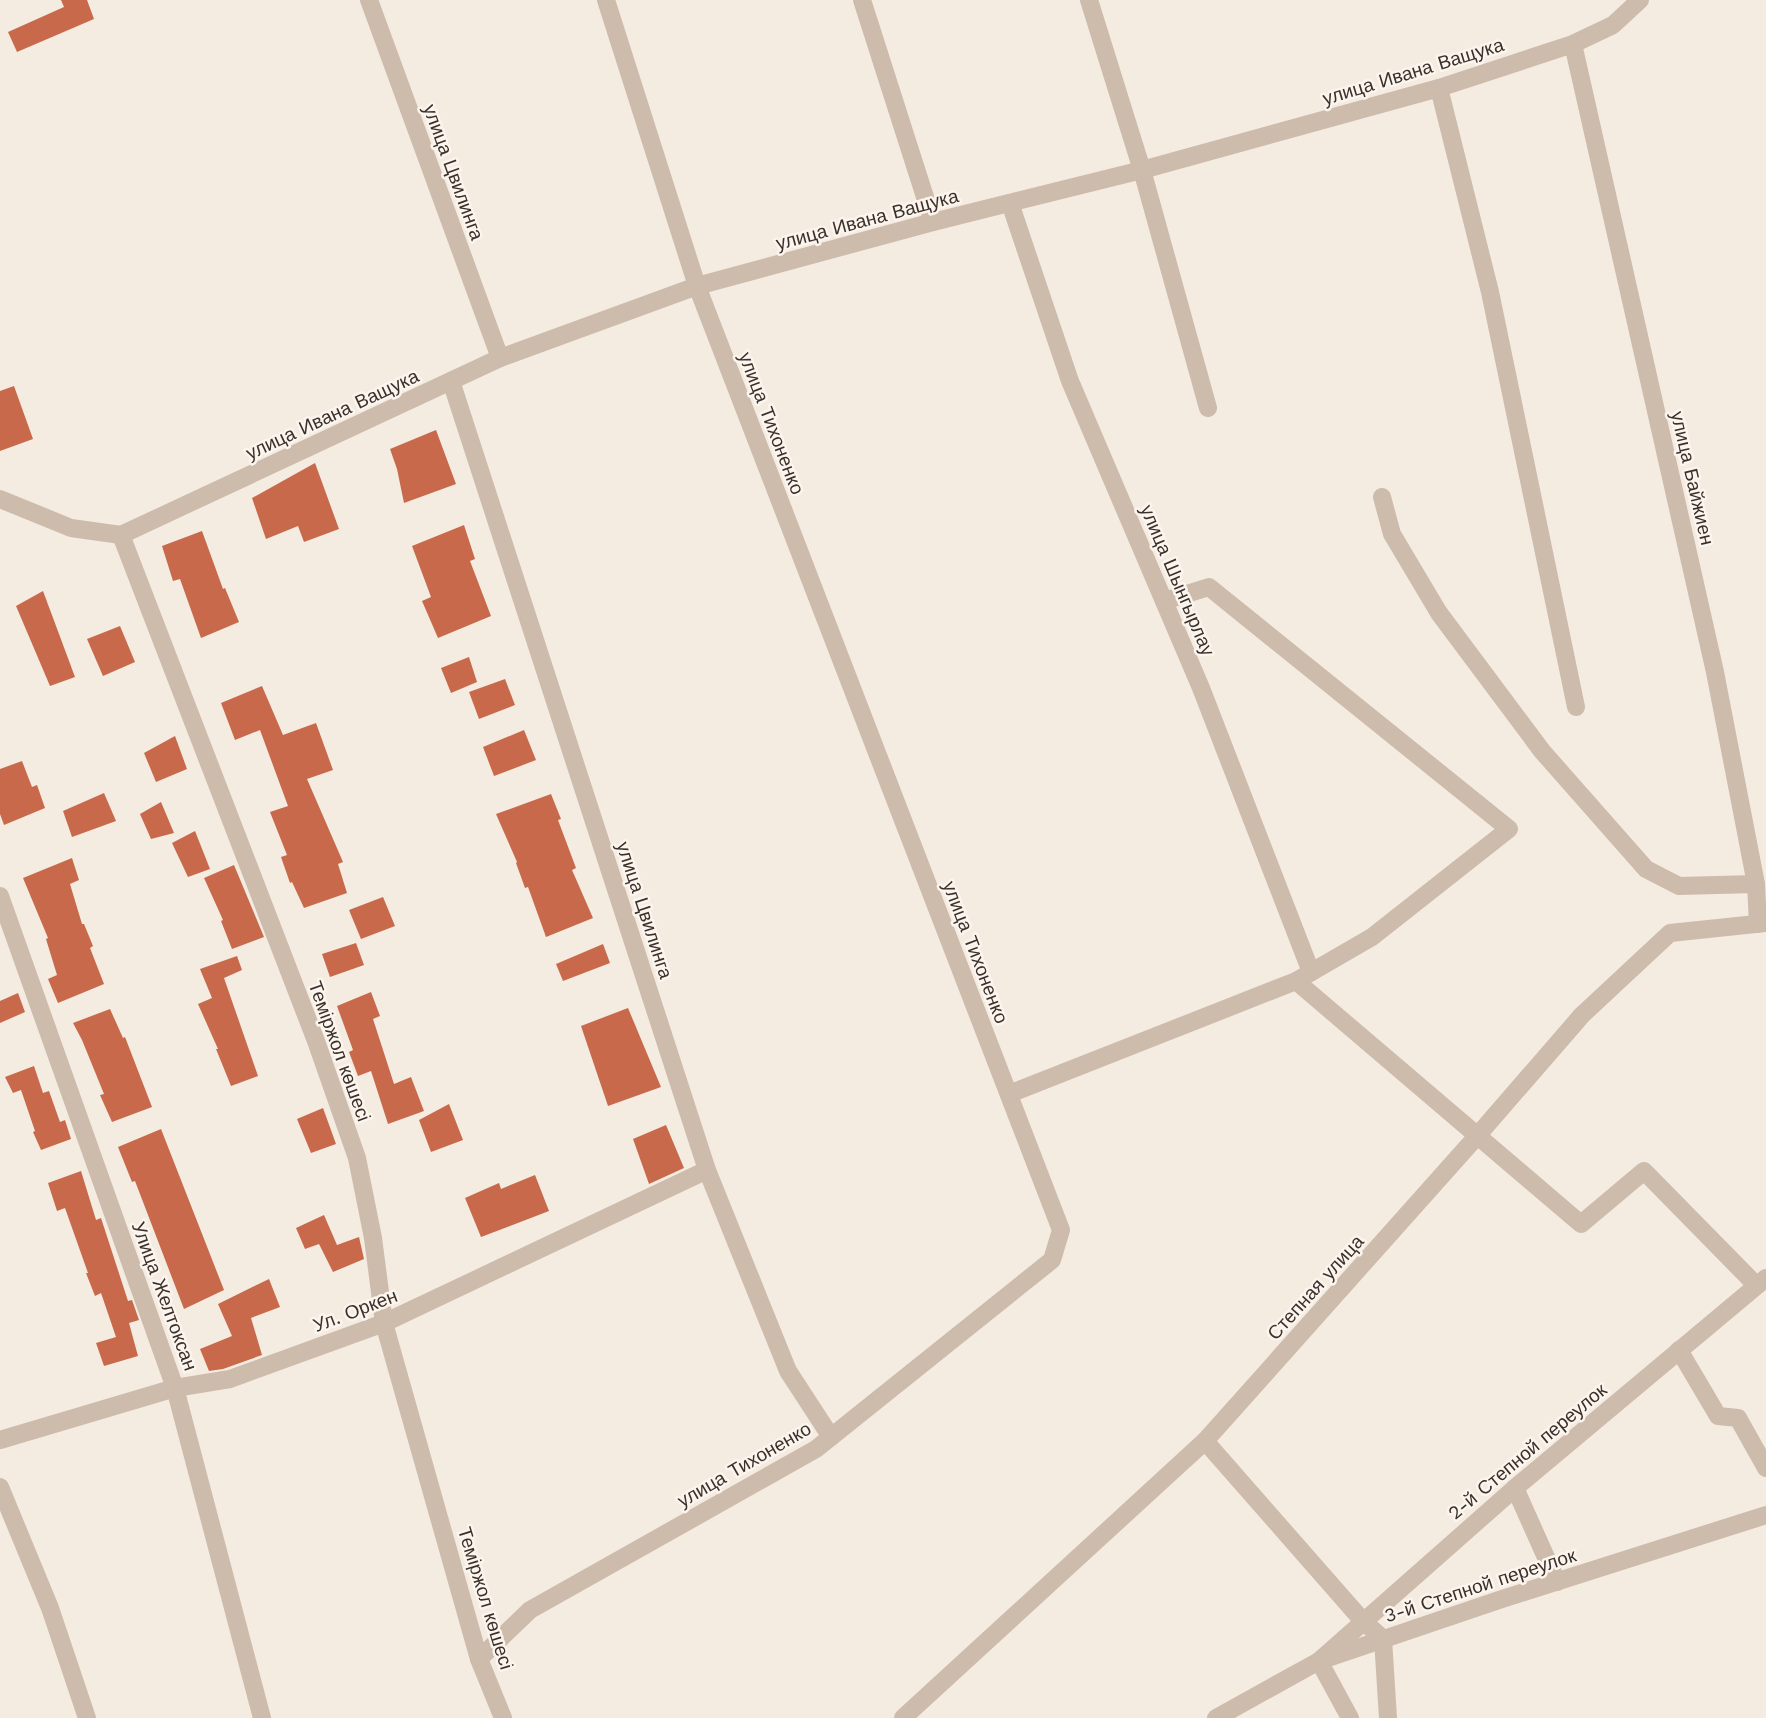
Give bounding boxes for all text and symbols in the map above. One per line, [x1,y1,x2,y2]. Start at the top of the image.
street label: улица Ивана Ващука [1320,33,1507,110]
street label: улица Цвилинга [418,101,489,244]
street label: улица Ивана Ващука [773,184,961,255]
street label: улица Тихоненко [734,349,809,498]
street label: улица Ивана Ващука [242,364,423,465]
street label: улица Байжиен [1666,409,1719,547]
street label: улица Шынгырлау [1135,501,1220,660]
street label: улица Цвилинга [612,839,678,982]
street label: улица Тихоненко [938,878,1013,1027]
street label: Теміржол көшесі [303,978,376,1125]
street label: Улица Желтоксан [127,1219,202,1374]
street label: Степная улица [1262,1230,1369,1344]
street label: Ул. Оркен [310,1284,401,1337]
street label: 2-й Степной переулок [1443,1378,1612,1524]
street label: улица Тихоненко [673,1417,815,1512]
street label: Теміржол көшесі [453,1524,518,1672]
street label: 3-й Степной переулок [1381,1543,1580,1627]

